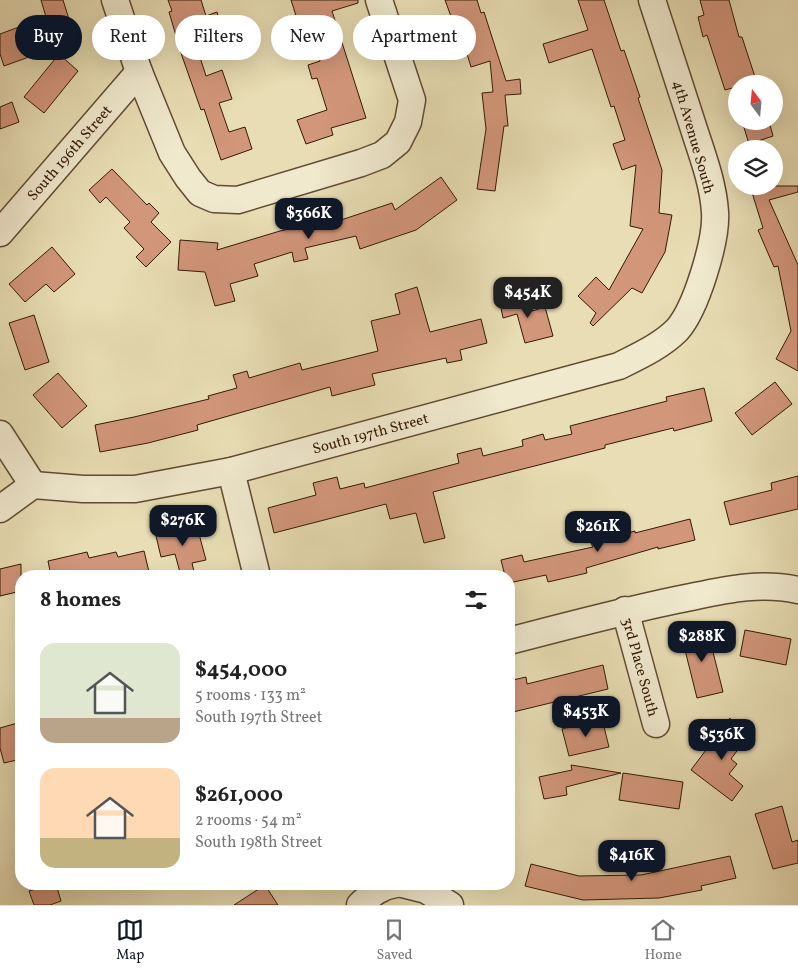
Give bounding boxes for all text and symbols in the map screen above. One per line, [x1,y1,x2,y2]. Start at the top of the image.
chip: Buy [15,15,82,60]
chip: Rent [92,15,165,60]
chip: Filters [175,15,261,60]
chip: New [271,15,343,60]
chip: Apartment [353,15,476,60]
north arrow [728,75,782,130]
map controls [728,75,783,195]
street label: 4th Avenue South [666,78,719,197]
street label: South 196th Street [23,101,118,206]
button: layers [728,140,783,195]
pin: $366K [274,198,344,240]
text: $366K [286,203,332,225]
pin: $454K [493,276,563,319]
text: $454K [504,282,552,304]
street label: South 197th Street [310,409,431,460]
pin: $276K [148,504,218,547]
text: $276K [161,510,205,532]
pin: $261K [563,510,633,553]
text: $261K [576,516,620,538]
text: 8 homes [40,586,121,615]
icon: filters [462,586,490,614]
street label: 3rd Place South [616,615,663,719]
pin: $288K [667,620,737,663]
text: $288K [679,626,725,648]
text: $454,000 [195,656,287,685]
icon: home [80,663,140,723]
text: 5 rooms · 133 m² [195,685,306,707]
pin: $453K [551,696,621,738]
text: $453K [563,701,609,723]
text: South 197th Street [195,707,322,729]
pin: $536K [687,718,757,761]
text: $536K [699,724,745,746]
text: $261,000 [195,781,283,810]
icon: home [80,788,140,848]
text: 2 rooms · 54 m² [195,810,302,832]
text: South 198th Street [195,832,323,854]
pin: $416K [597,840,667,882]
text: $416K [609,845,655,867]
tab: Map [116,916,144,965]
tab: Saved [376,916,413,965]
tab: Home [645,916,682,965]

